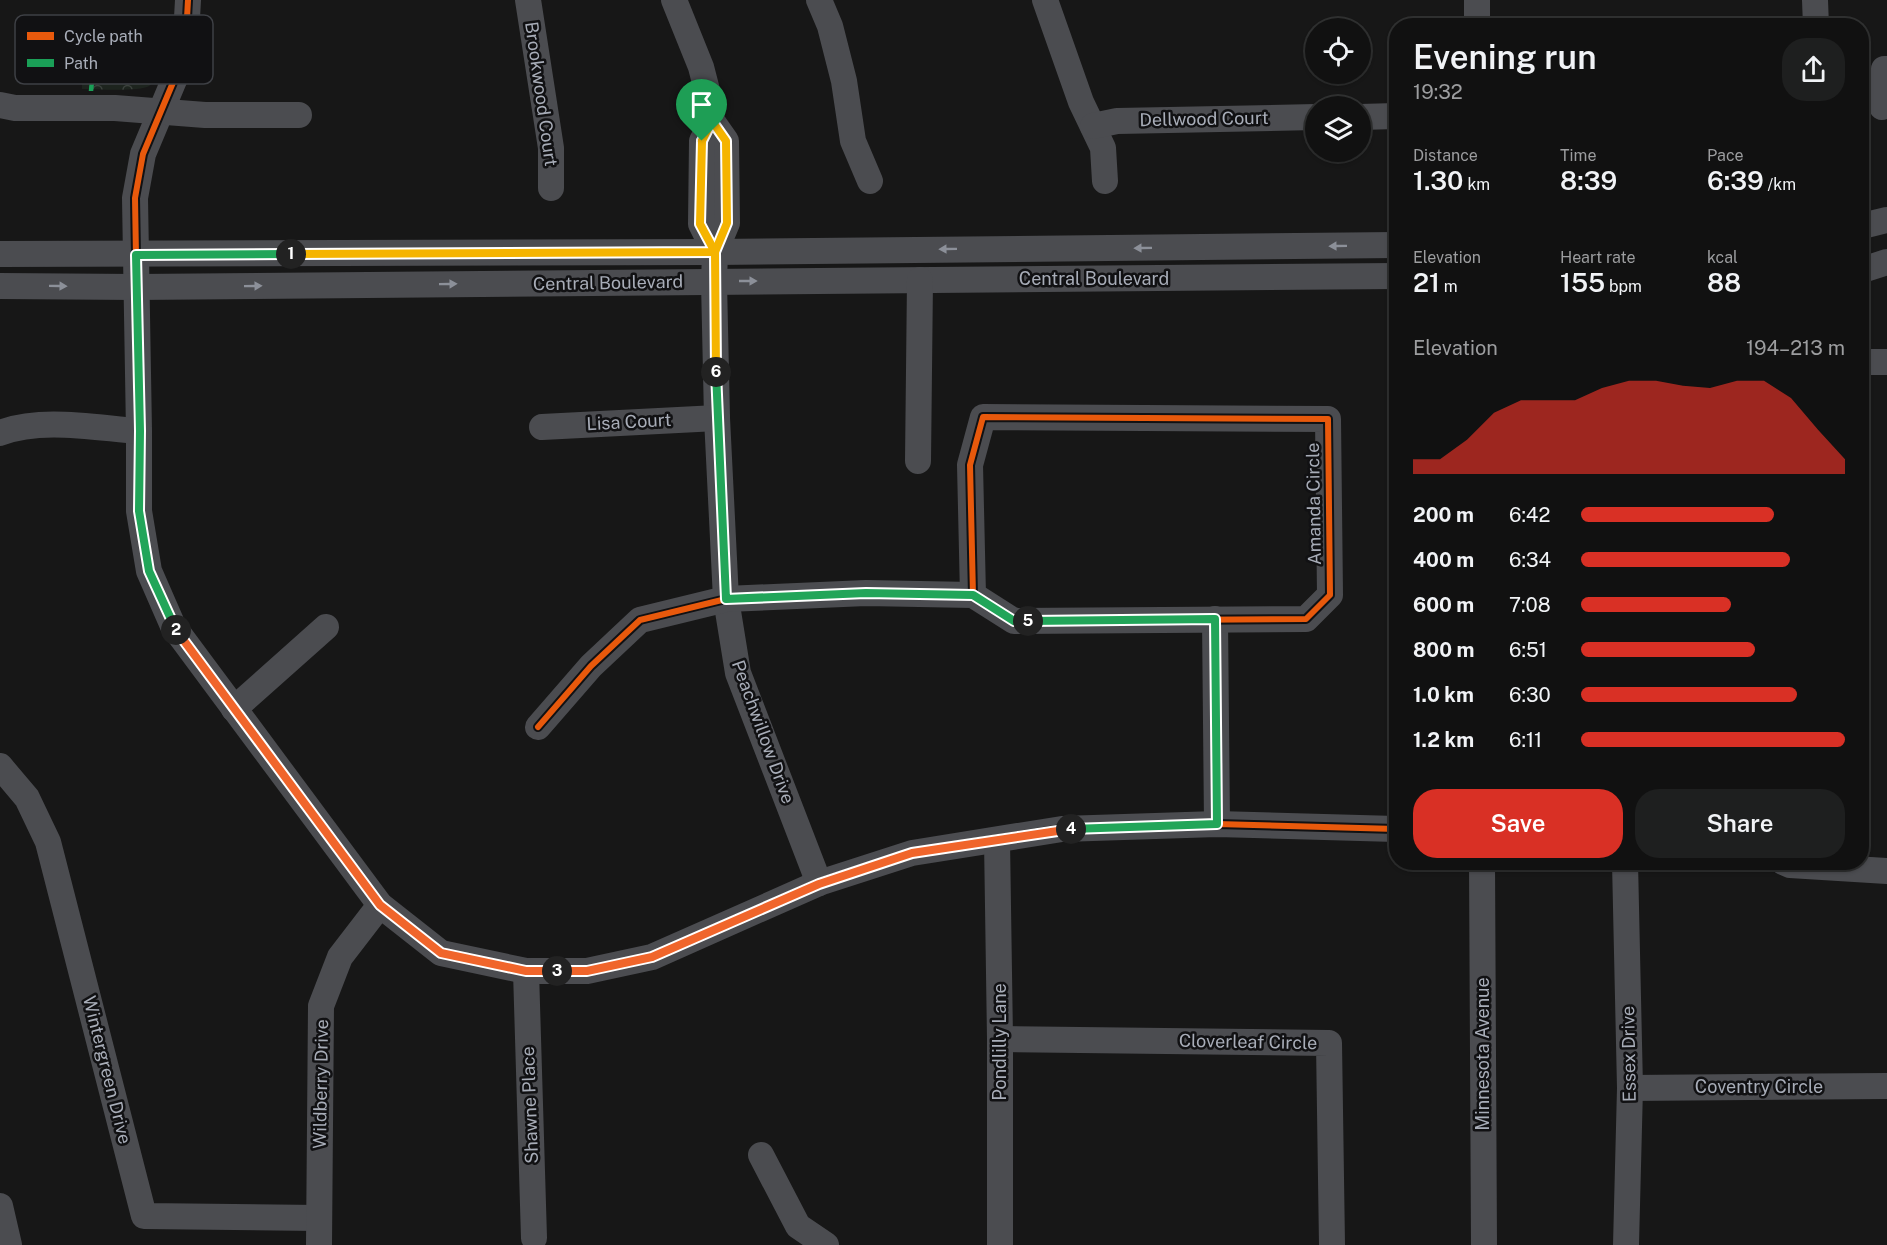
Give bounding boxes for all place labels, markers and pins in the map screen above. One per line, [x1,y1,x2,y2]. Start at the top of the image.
pin [676,79,727,141]
pin: 1 [276,239,306,269]
pin: 6 [701,357,731,387]
pin: 5 [1013,606,1043,636]
pin: 2 [161,615,191,645]
pin: 4 [1056,814,1086,844]
pin: 3 [542,956,572,986]

